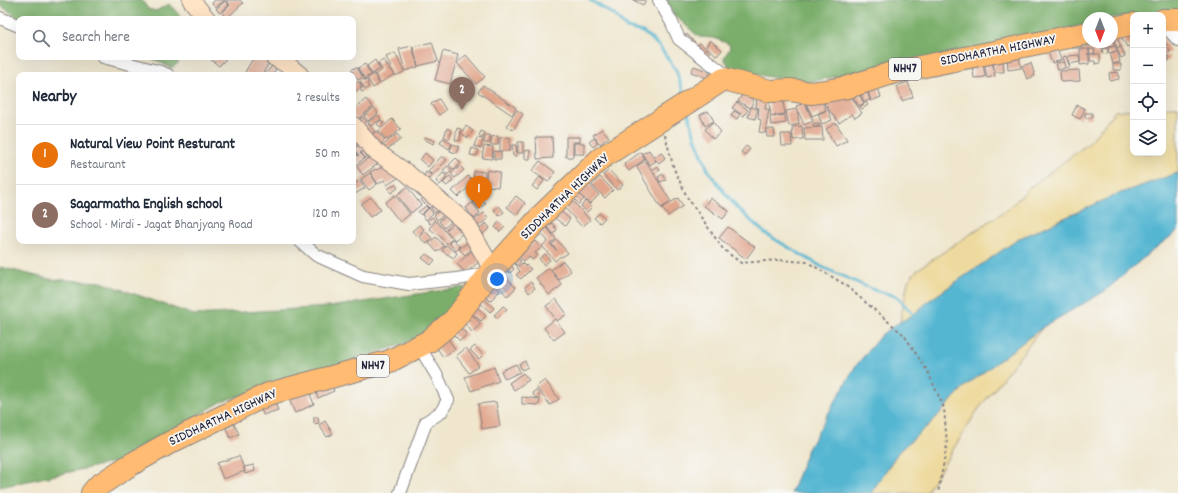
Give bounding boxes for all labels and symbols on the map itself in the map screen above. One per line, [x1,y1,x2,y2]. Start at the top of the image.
north arrow [1082,12,1118,48]
street label: SIDDHARTHA HIGHWAY [939,30,1058,72]
road number: NH47 [889,58,921,80]
pin: 2 [449,77,475,110]
street label: SIDDHARTHA HIGHWAY [516,149,615,245]
pin: 1 [466,176,492,209]
your location [487,269,507,289]
road number: NH47 [357,355,389,377]
street label: SIDDHARTHA HIGHWAY [166,384,281,452]

